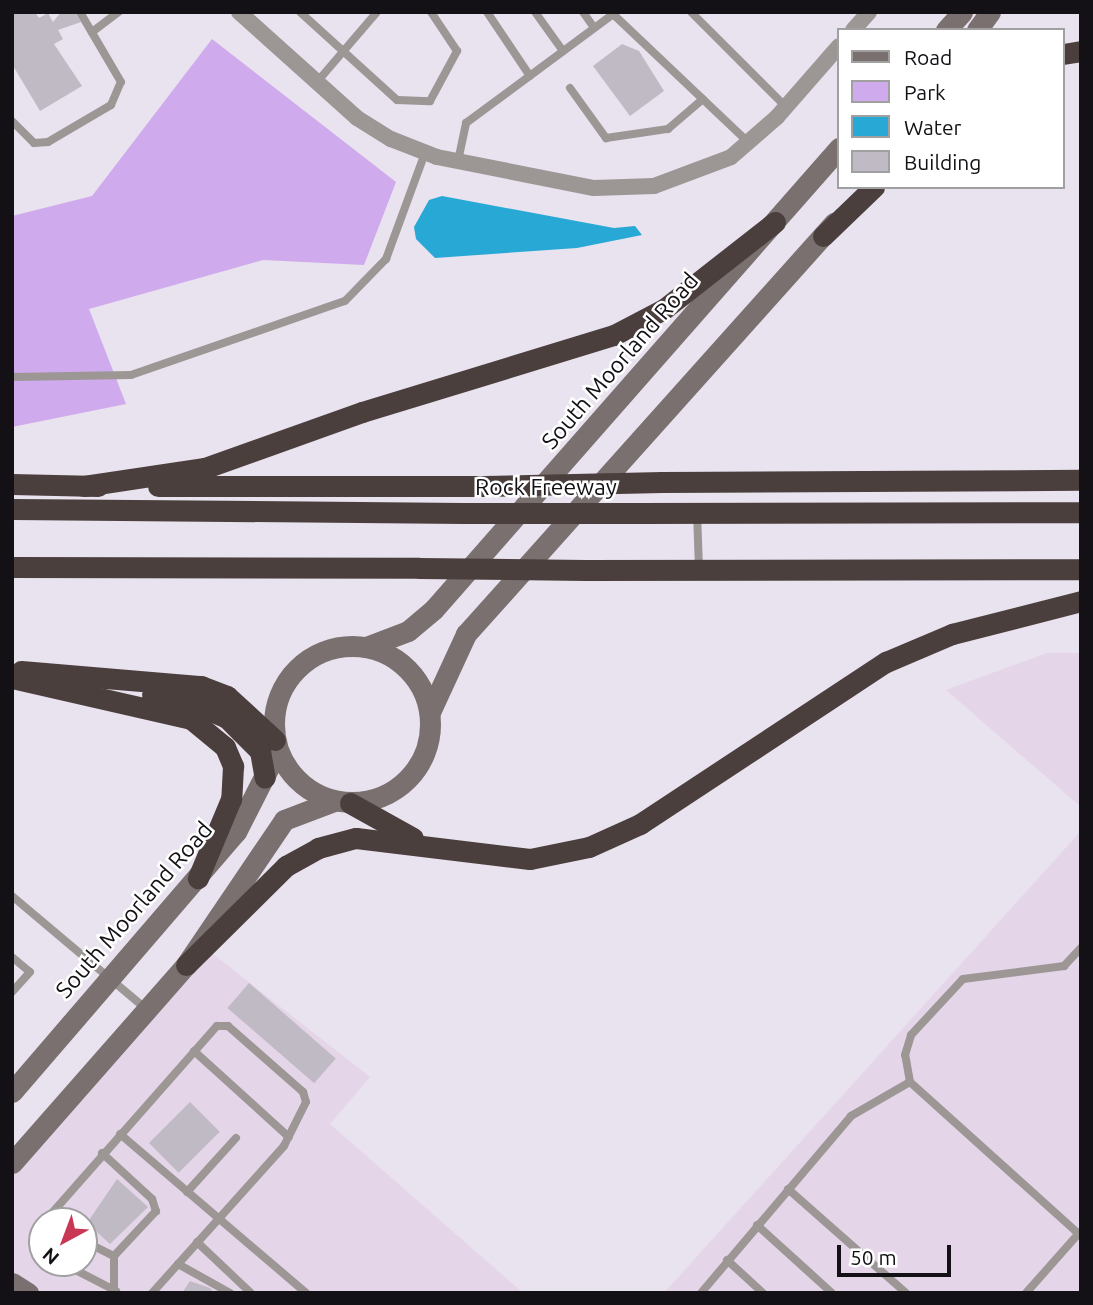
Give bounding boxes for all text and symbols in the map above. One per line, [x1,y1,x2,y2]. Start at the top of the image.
legend [838,28,1065,189]
text: Road [904,45,952,69]
text: Park [904,80,946,104]
text: Water [904,115,962,139]
text: Building [904,150,981,174]
street label: South Moorland Road [536,267,704,455]
street label: Rock Freeway [475,473,617,501]
street label: South Moorland Road [50,816,218,1004]
north arrow [28,1207,98,1277]
scale bar [841,1232,955,1276]
text: N [38,1243,63,1269]
text: 50 m [850,1245,897,1269]

